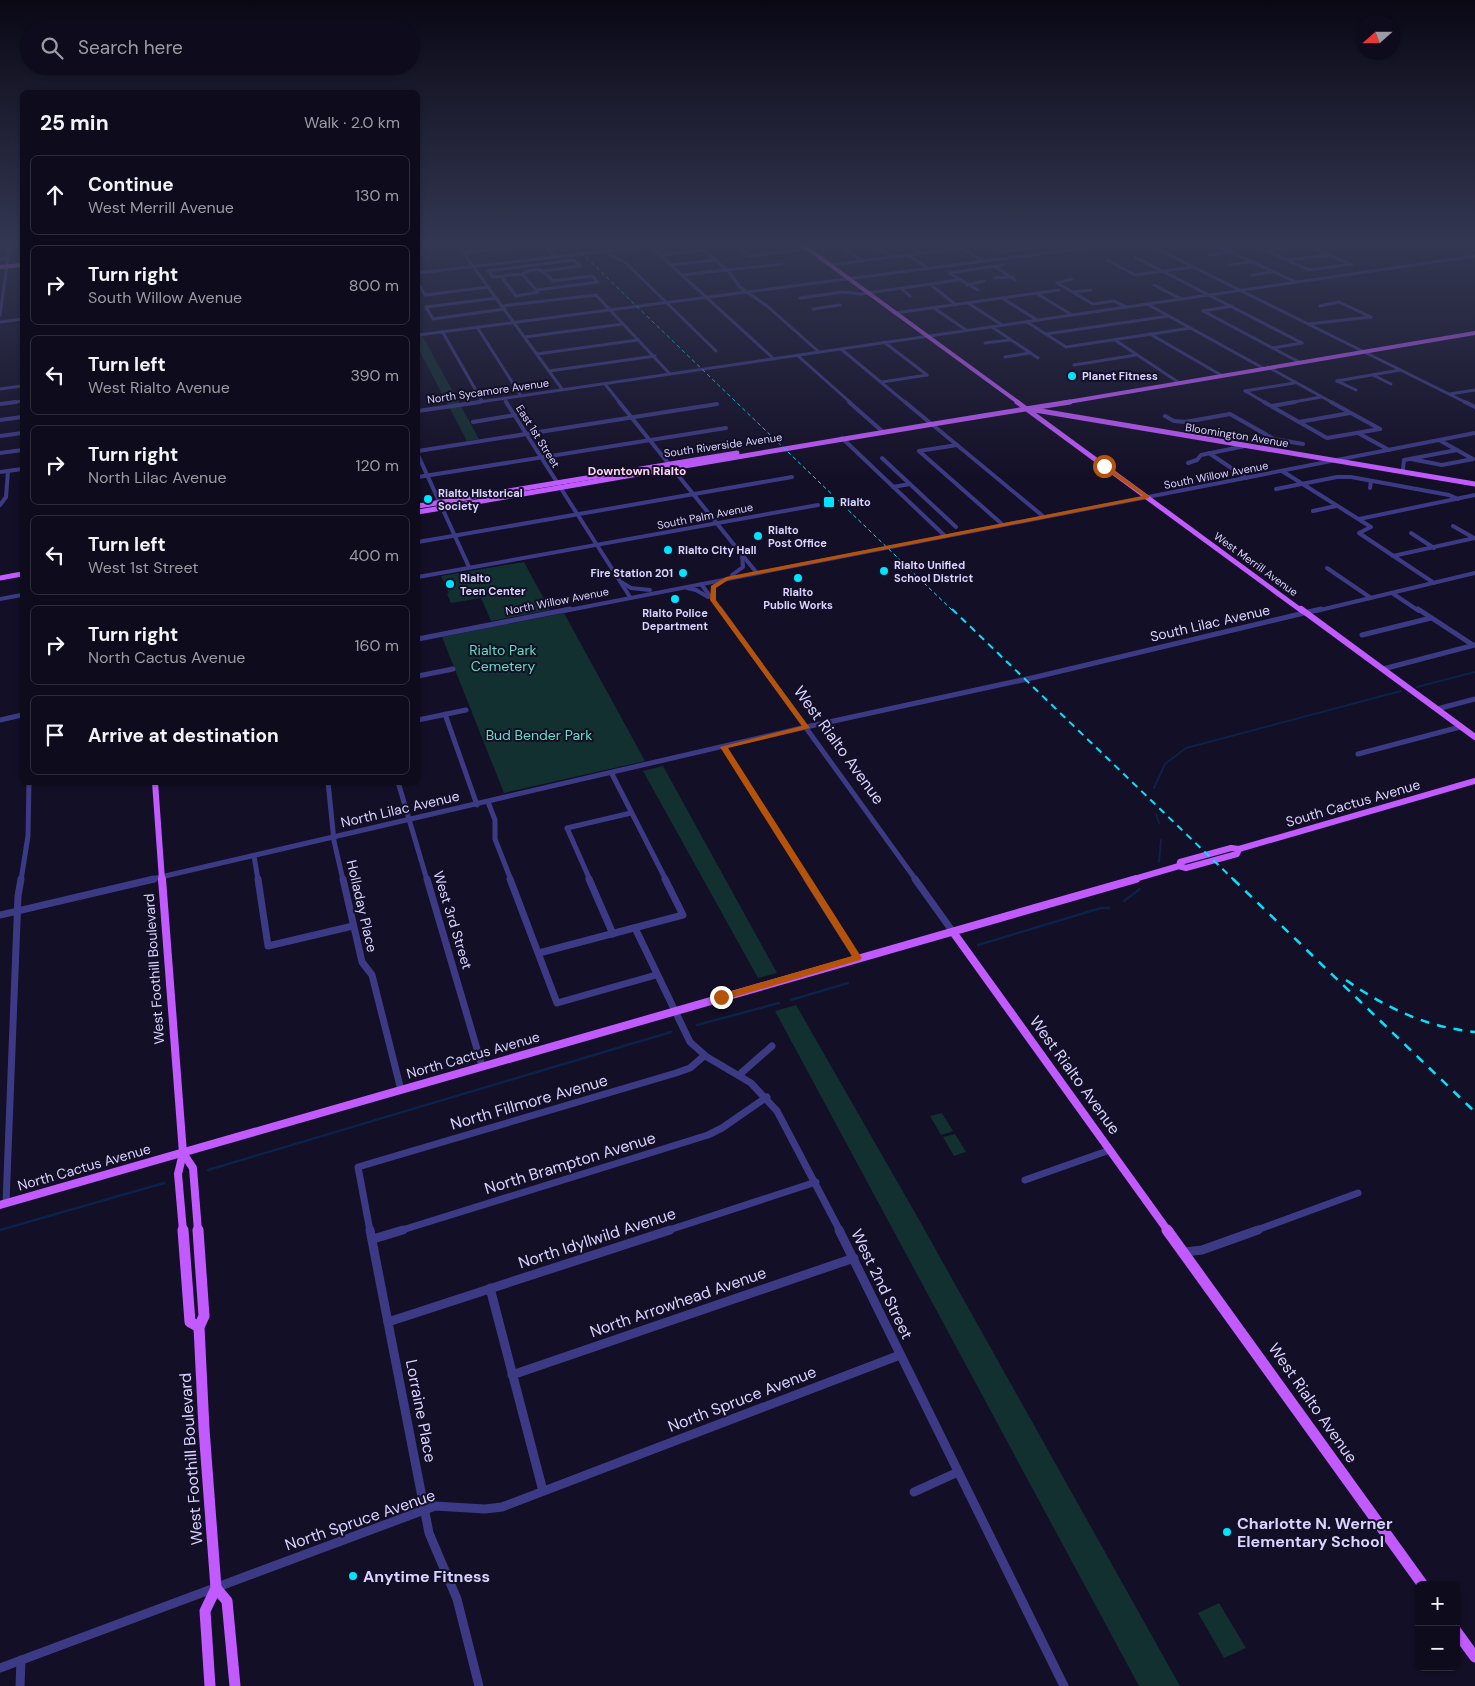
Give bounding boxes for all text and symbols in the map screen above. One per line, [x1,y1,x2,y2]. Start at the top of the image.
north arrow [1355,15,1400,60]
search box [20,20,420,75]
icon: search [38,34,66,62]
text: Search here [78,35,183,60]
text: 25 min [40,109,109,137]
text: Walk · 2.0 km [304,112,400,133]
text: Continue [88,172,174,197]
icon: ahead [41,181,69,209]
text: 130 m [355,185,399,206]
text: West Merrill Avenue [88,197,234,218]
text: Turn right [88,262,178,287]
icon: right [41,271,69,299]
text: 800 m [349,275,399,296]
text: South Willow Avenue [88,287,242,308]
text: Turn left [88,352,166,377]
icon: left [41,361,69,389]
text: 390 m [351,365,399,386]
place label: Planet Fitness [1082,369,1158,383]
marker: Planet Fitness [1066,370,1078,382]
street label: North Sycamore Avenue [426,376,550,406]
text: West Rialto Avenue [88,377,230,398]
street label: East 1st Street [513,402,563,470]
street label: Bloomington Avenue [1184,420,1290,450]
street label: South Riverside Avenue [663,430,783,460]
text: Turn right [88,442,178,467]
icon: right [41,451,69,479]
text: 120 m [355,455,399,476]
route start [1093,455,1116,478]
street label: South Willow Avenue [1163,458,1269,492]
district label: Downtown Rialto [588,463,686,479]
text: North Lilac Avenue [88,467,227,488]
place label: Rialto Historical Society [438,486,523,513]
marker: Rialto Historical Society [422,493,434,505]
marker: Rialto [822,495,836,509]
place label: Rialto [840,495,871,509]
street label: South Palm Avenue [656,500,754,532]
place label: Rialto Post Office [768,523,827,550]
street label: West Merrill Avenue [1211,529,1301,599]
marker: Rialto Post Office [752,530,764,542]
text: Turn left [88,532,166,557]
icon: left [41,541,69,569]
place label: Rialto City Hall [678,543,757,557]
marker: Rialto City Hall [662,544,674,556]
text: 400 m [349,545,399,566]
text: West 1st Street [88,557,199,578]
place label: Rialto Unified School District [894,558,973,585]
marker: Rialto Unified School District [878,565,890,577]
place label: Fire Station 201 [591,566,673,580]
marker: Fire Station 201 [677,567,689,579]
place label: Rialto Teen Center [460,571,526,598]
marker: Rialto Public Works [792,572,804,584]
marker: Rialto Teen Center [444,578,456,590]
street label: North Willow Avenue [504,584,610,618]
place label: Rialto Public Works [763,585,833,612]
marker: Rialto Police Department [669,593,681,605]
street label: South Lilac Avenue [1148,600,1272,646]
place label: Rialto Police Department [642,606,708,633]
text: Turn right [88,622,178,647]
icon: right [41,631,69,659]
text: 160 m [355,635,399,656]
park label: Rialto Park Cemetery [469,641,537,675]
text: North Cactus Avenue [88,647,245,668]
street label: West Rialto Avenue [789,681,889,809]
icon: arrive [41,721,69,749]
text: Arrive at destination [88,723,279,748]
park label: Bud Bender Park [486,726,592,744]
street label: South Cactus Avenue [1284,775,1422,831]
street label: North Lilac Avenue [339,787,461,831]
street label: Holladay Place [343,858,381,954]
street label: West 3rd Street [429,869,477,971]
street label: West Foothill Boulevard [140,893,168,1045]
route end [710,986,733,1009]
street label: West Rialto Avenue [1025,1011,1125,1139]
street label: North Cactus Avenue [404,1027,542,1083]
street label: North Fillmore Avenue [448,1069,610,1135]
street label: North Brampton Avenue [482,1127,658,1199]
street label: North Cactus Avenue [15,1139,153,1195]
street label: North Idyllwild Avenue [516,1203,678,1273]
street label: West 2nd Street [846,1225,918,1343]
street label: North Arrowhead Avenue [587,1262,769,1342]
street label: West Rialto Avenue [1264,1339,1362,1467]
street label: Lorraine Place [401,1358,441,1464]
street label: North Spruce Avenue [665,1361,819,1437]
street label: West Foothill Boulevard [175,1372,207,1546]
street label: North Spruce Avenue [282,1484,438,1556]
place label: Charlotte N. Werner Elementary School [1237,1513,1393,1552]
marker: Charlotte N. Werner Elementary School [1221,1526,1233,1538]
place label: Anytime Fitness [363,1566,490,1587]
marker: Anytime Fitness [347,1570,359,1582]
map controls [1415,1581,1460,1671]
button: + [1415,1581,1460,1626]
button: − [1415,1626,1460,1671]

